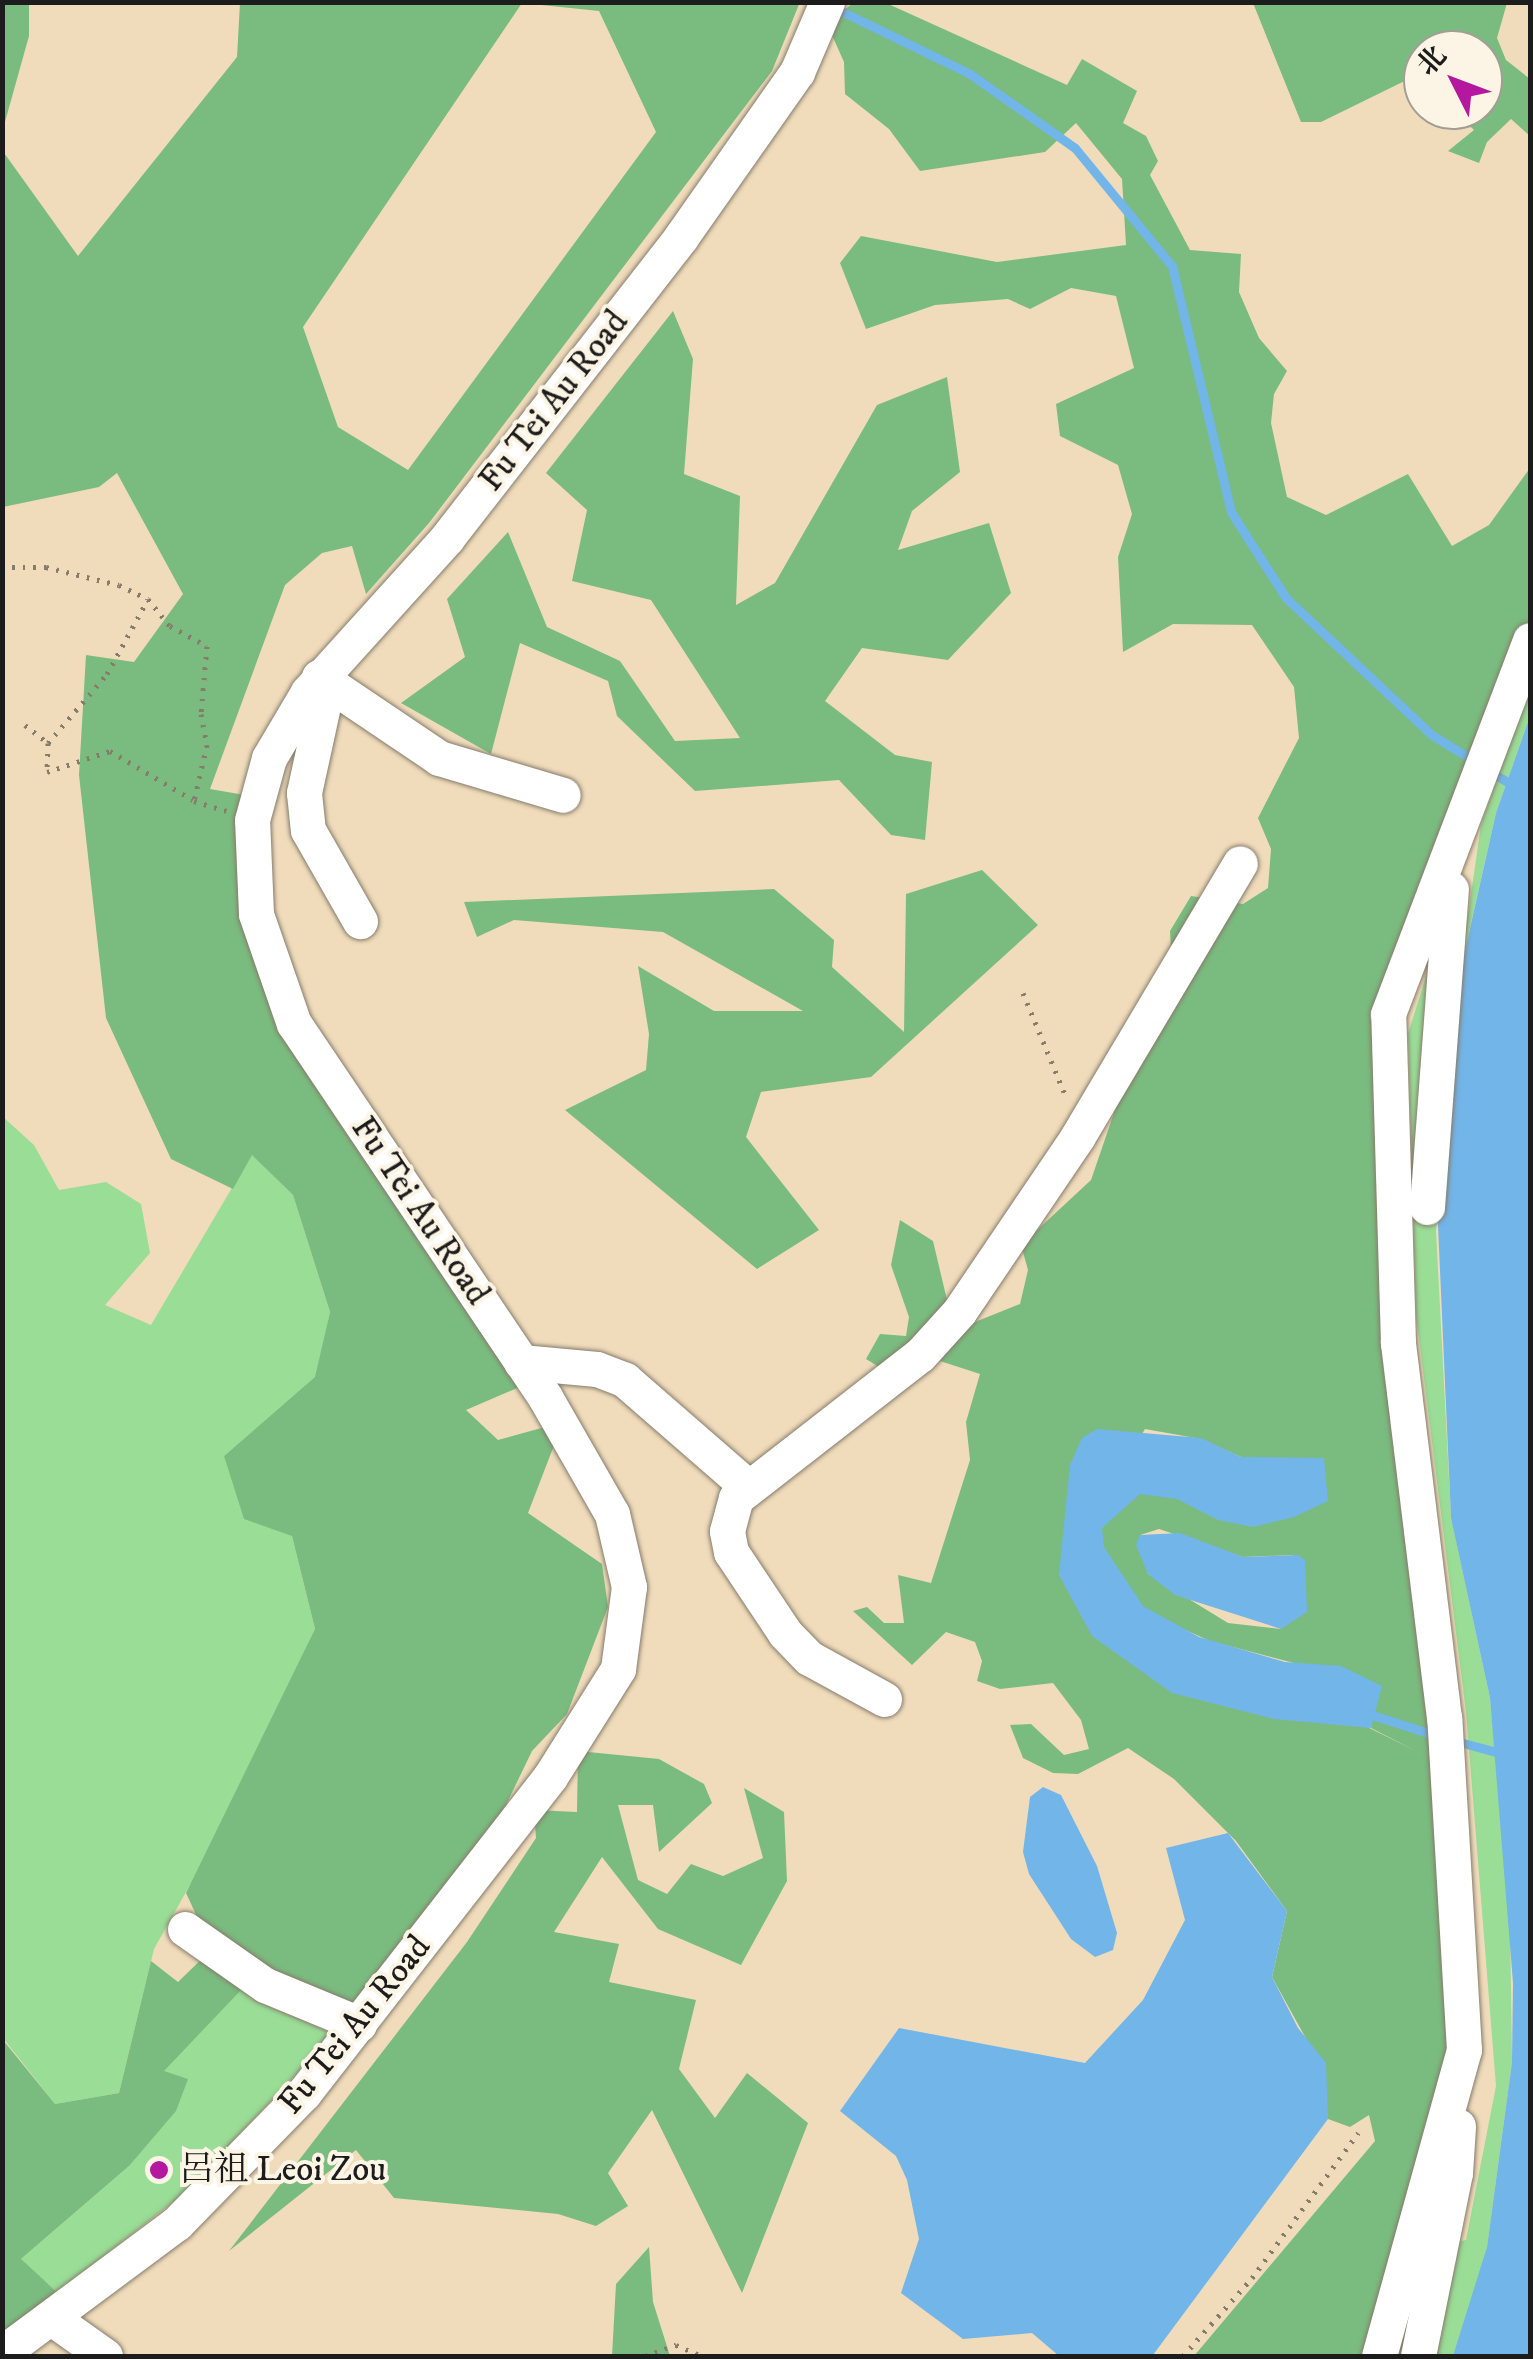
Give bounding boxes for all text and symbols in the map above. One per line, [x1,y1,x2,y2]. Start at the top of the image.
north arrow [1403,30,1503,130]
text: 北 [1409,39,1454,83]
street label: Fu Tei Au Road [470,302,638,500]
street label: Fu Tei Au Road [342,1109,498,1313]
street label: Fu Tei Au Road [270,1927,440,2123]
place label: 呂祖 Leoi Zou [179,2149,386,2191]
marker: 呂祖 Leoi Zou [148,2159,170,2181]

